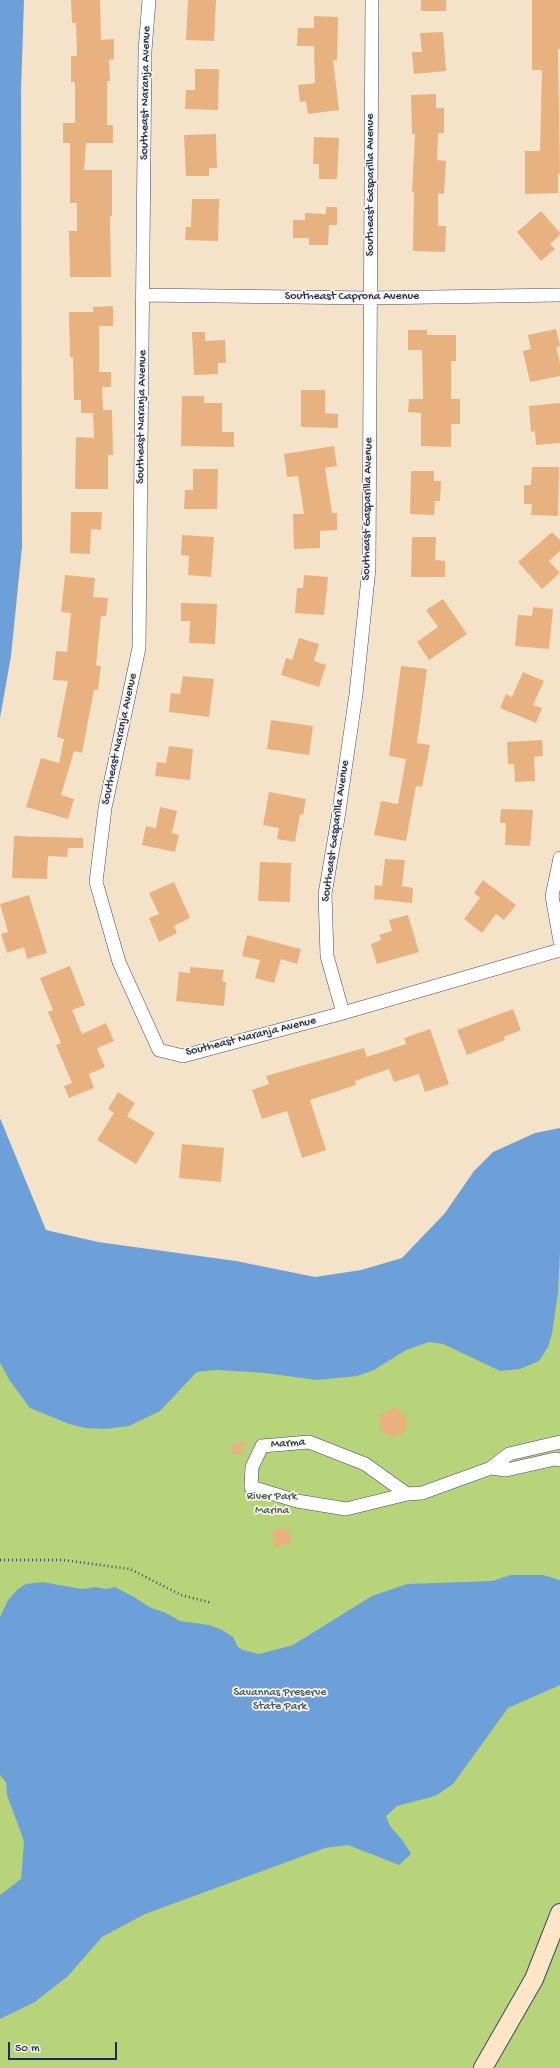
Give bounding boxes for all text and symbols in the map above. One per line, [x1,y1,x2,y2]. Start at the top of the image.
street label: Southeast Naranja Avenue [138,26,154,160]
street label: Southeast Gasparilla Avenue [364,114,378,256]
street label: Southeast Caprona Avenue [285,290,419,304]
street label: Southeast Naranja Avenue [134,350,150,484]
street label: Southeast Gasparilla Avenue [360,438,376,580]
street label: Southeast Naranja Avenue [99,672,141,806]
street label: Southeast Gasparilla Avenue [319,759,353,903]
street label: Southeast Naranja Avenue [184,1014,318,1060]
street label: Marma [270,1436,306,1452]
park label: River Park Marina [247,1490,297,1518]
park label: Savannas Preserve State Park [234,1686,326,1714]
scale bar [10,2034,119,2060]
text: 50 m [15,2042,40,2056]

